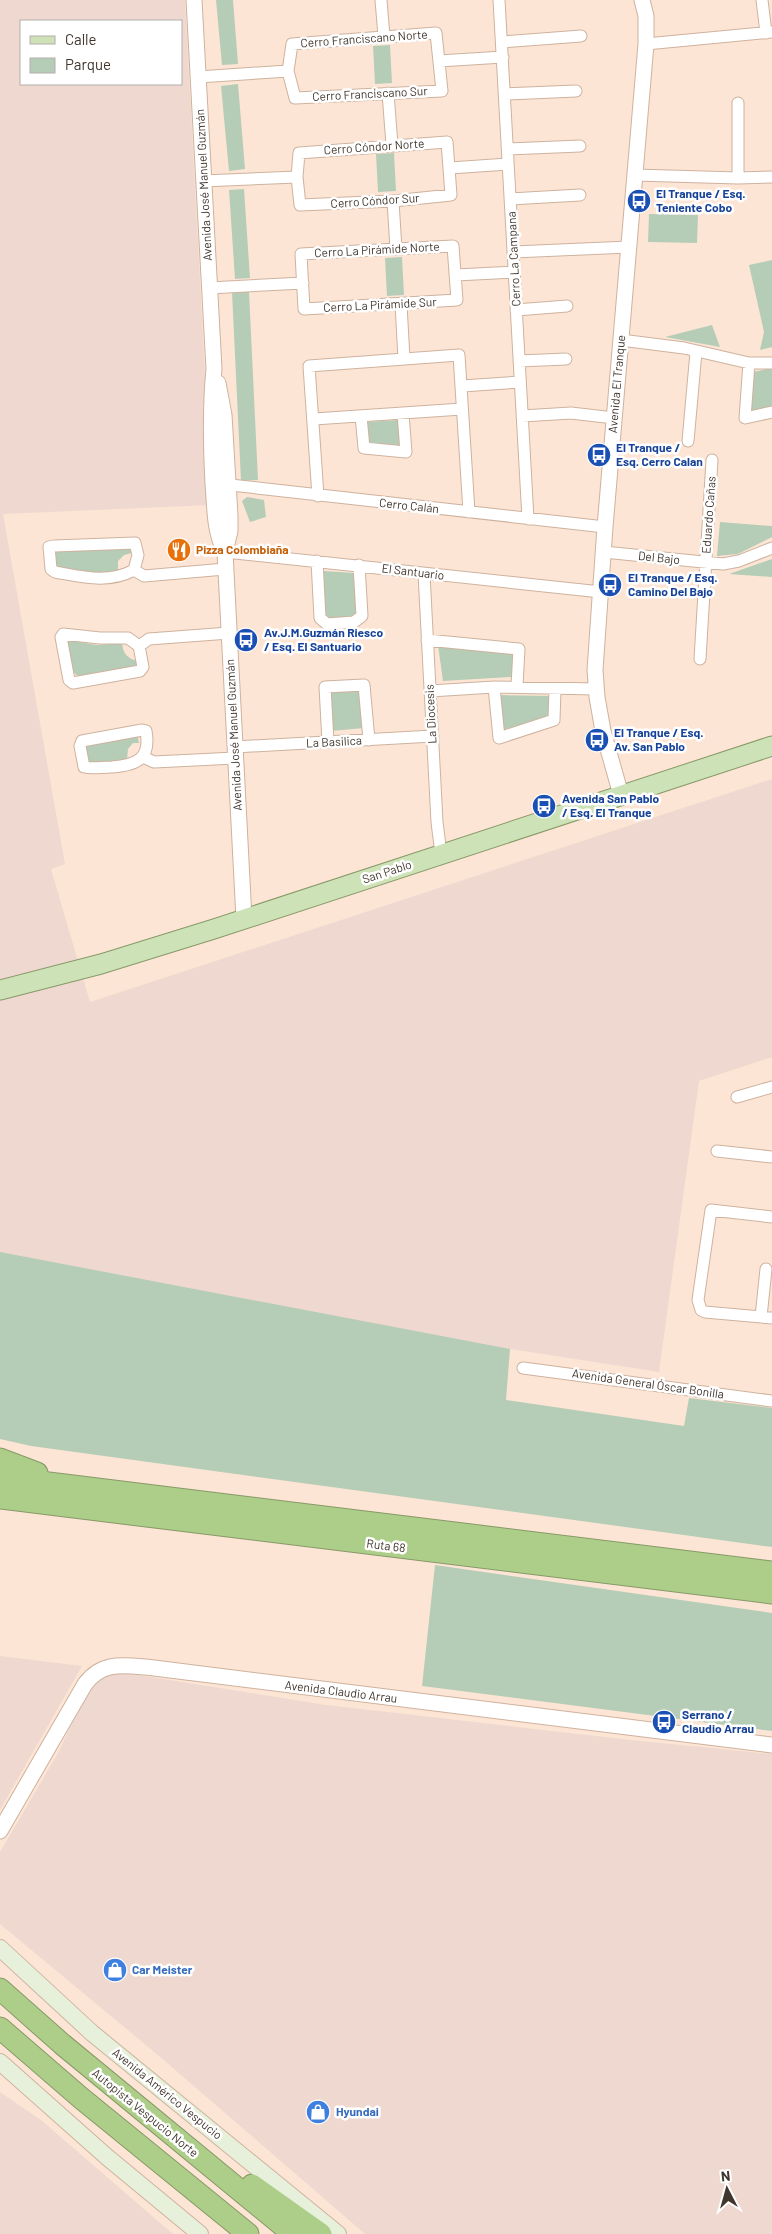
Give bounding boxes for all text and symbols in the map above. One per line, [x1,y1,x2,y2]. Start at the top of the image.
legend [20,20,182,85]
street label: Cerro Franciscano Norte [300,27,428,49]
text: Calle [65,30,97,48]
text: Parque [65,55,111,73]
street label: Cerro Franciscano Sur [312,83,429,103]
street label: Avenida José Manuel Guzmán [192,109,214,261]
street label: Cerro Cóndor Norte [323,135,425,157]
place label: El Tranque / Esq. Teniente Cobo [656,186,746,214]
bus stop icon: El Tranque / Esq. Teniente Cobo [626,188,652,214]
street label: Cerro Cóndor Sur [330,190,420,210]
street label: Cerro La Campana [504,211,522,307]
street label: Cerro La Pirámide Norte [314,239,440,259]
street label: Cerro La Pirámide Sur [323,294,438,314]
street label: Avenida El Tranque [605,334,627,434]
place label: El Tranque / Esq. Cerro Calan [616,440,703,468]
bus stop icon: El Tranque / Esq. Cerro Calan [586,442,612,468]
street label: Eduardo Cañas [698,475,718,554]
street label: Cerro Calán [379,495,440,515]
restaurant icon: Pizza Colombiaña [166,537,192,563]
place label: Pizza Colombiaña [196,542,289,556]
street label: Del Bajo [637,548,681,566]
street label: El Santuario [381,560,445,582]
place label: El Tranque / Esq. Camino Del Bajo [628,570,718,598]
bus stop icon: El Tranque / Esq. Camino Del Bajo [597,572,623,598]
place label: Av.J.M.Guzmán Riesco / Esq. El Santuario [264,625,383,653]
bus stop icon: Av.J.M.Guzmán Riesco / Esq. El Santuario [233,627,259,653]
street label: Avenida José Manuel Guzmán [222,659,244,811]
street label: La Diocesis [421,684,439,744]
place label: El Tranque / Esq. Av. San Pablo [614,725,704,753]
bus stop icon: El Tranque / Esq. Av. San Pablo [584,727,610,753]
street label: La Basilica [306,733,362,749]
place label: Avenida San Pablo / Esq. El Tranque [562,791,659,819]
bus stop icon: Avenida San Pablo / Esq. El Tranque [531,793,557,819]
street label: San Pablo [360,857,413,886]
street label: Avenida General Óscar Bonilla [571,1365,725,1401]
street label: Ruta 68 [366,1536,406,1554]
street label: Avenida Claudio Arrau [284,1677,398,1705]
place label: Serrano / Claudio Arrau [682,1707,754,1735]
bus stop icon: Serrano / Claudio Arrau [651,1709,677,1735]
shop icon: Car Meister [102,1957,128,1983]
place label: Car Meister [132,1962,193,1976]
street label: Avenida Américo Vespucio [110,2045,225,2142]
street label: Autopista Vespucio Norte [90,2065,201,2159]
shop icon: Hyundai [305,2099,331,2125]
place label: Hyundai [336,2104,379,2118]
north arrow [702,2164,752,2214]
text: N [720,2167,731,2185]

